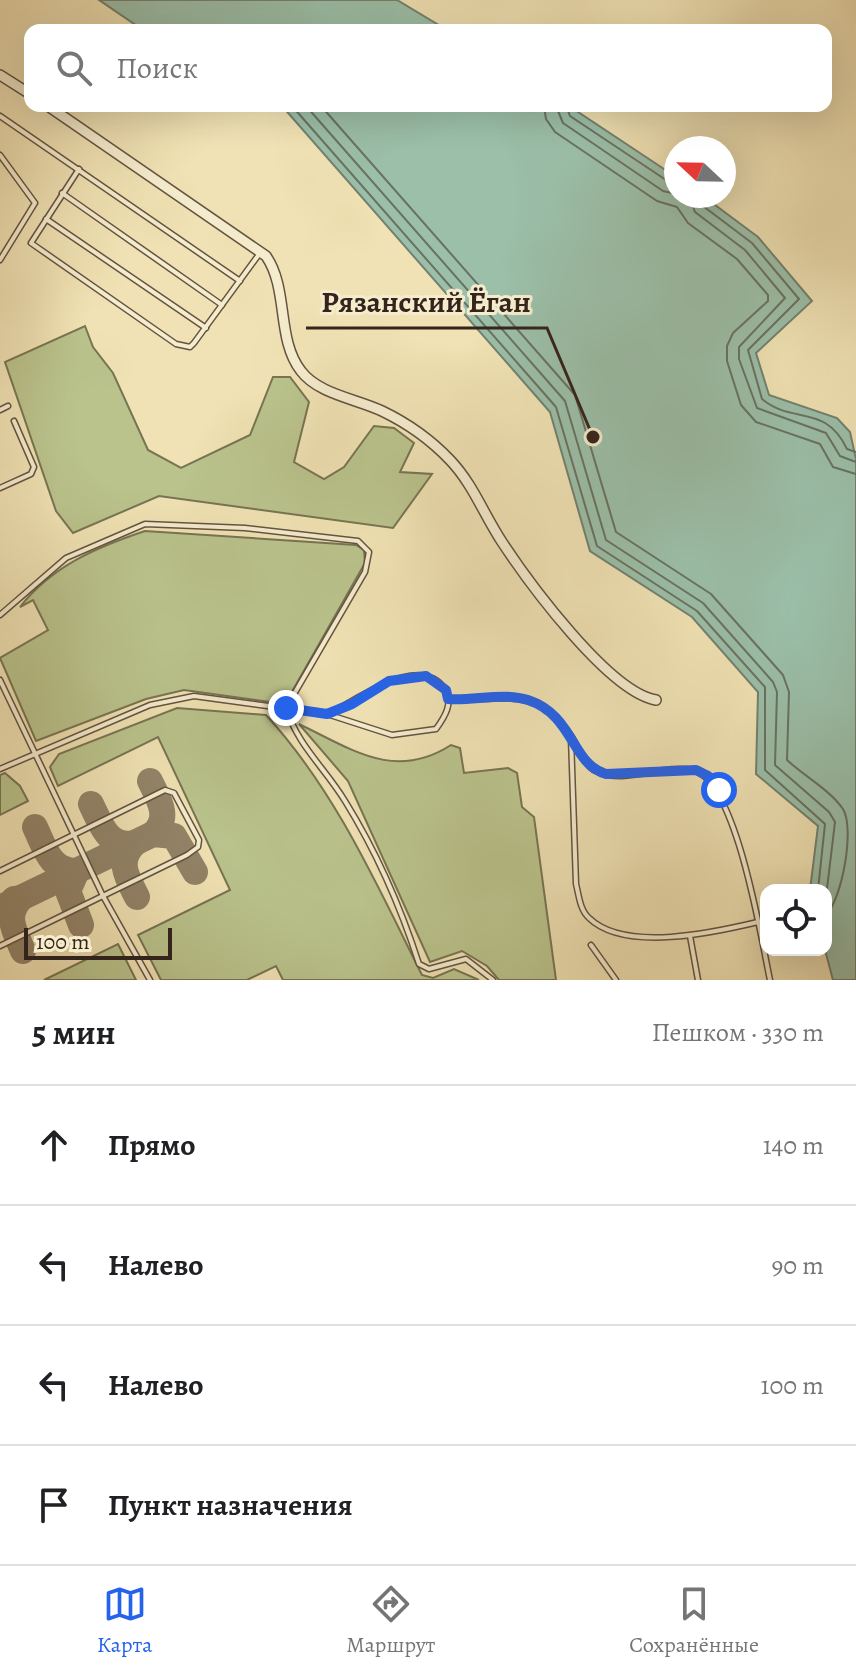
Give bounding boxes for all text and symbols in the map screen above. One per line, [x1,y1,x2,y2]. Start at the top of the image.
search box [24,24,832,112]
icon: search [52,46,96,90]
text: Поиск [116,48,198,88]
north arrow [664,136,736,208]
callout: Рязанский Ёган [306,274,547,328]
text: Рязанский Ёган [321,282,531,322]
route end [268,690,304,726]
route start [701,772,737,808]
map controls [760,884,832,956]
button: locate [760,884,832,956]
scale bar [24,924,172,960]
text: 100 m [36,927,90,957]
text: 5 мин [32,1009,116,1056]
text: Пешком · 330 m [652,1015,824,1050]
icon: ahead [32,1123,76,1167]
text: Прямо [108,1125,195,1165]
text: 140 m [763,1128,824,1163]
icon: left [32,1243,76,1287]
text: Налево [108,1245,203,1285]
text: 90 m [772,1248,824,1283]
icon: left [32,1363,76,1407]
text: Налево [108,1365,203,1405]
text: 100 m [761,1368,824,1403]
icon: arrive [32,1483,76,1527]
text: Пункт назначения [108,1485,353,1525]
tab: Карта [97,1582,152,1660]
tab: Маршрут [346,1582,435,1660]
tab: Сохранённые [629,1582,759,1660]

